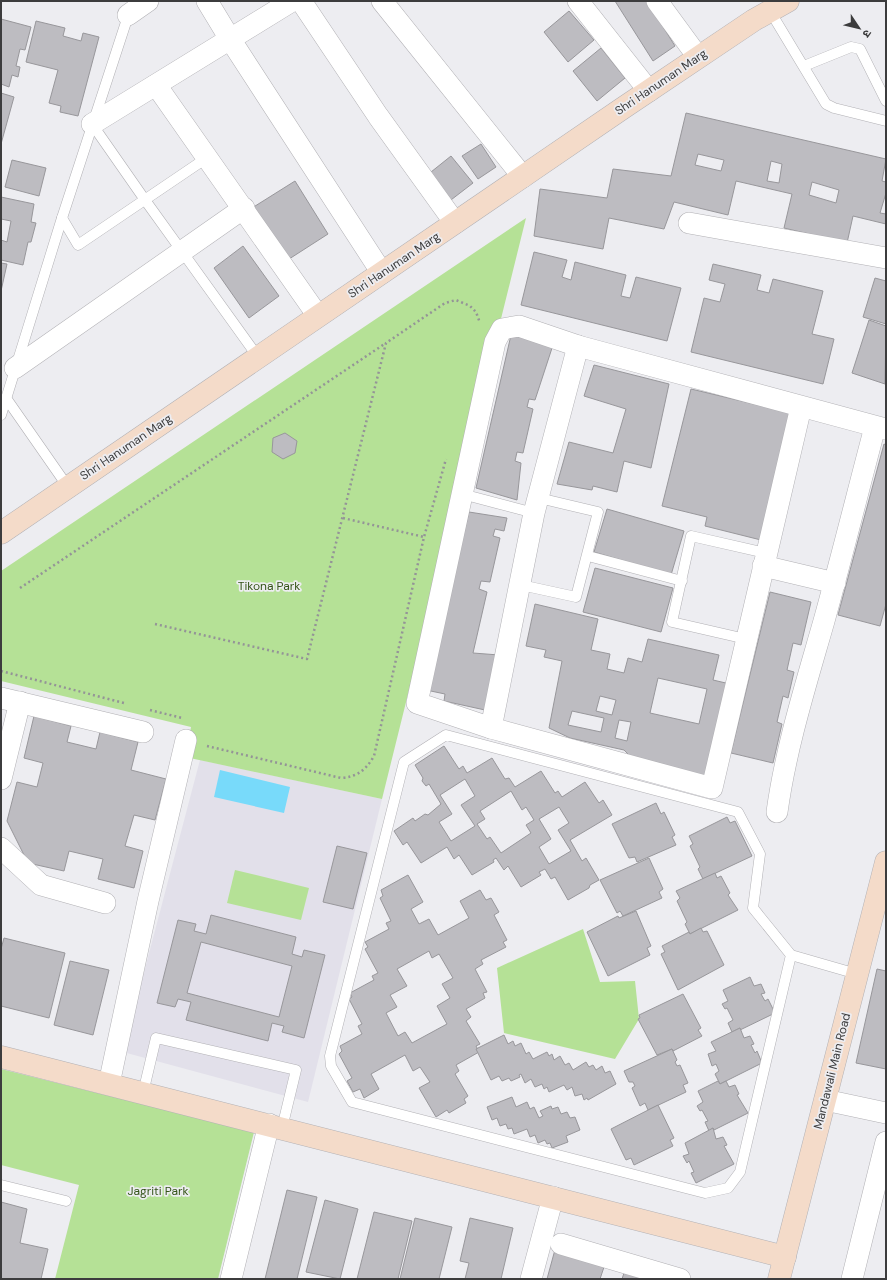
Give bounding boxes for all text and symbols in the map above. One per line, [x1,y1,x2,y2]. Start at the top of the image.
north arrow [839,8,879,48]
text: उ [859,27,875,41]
street label: Shri Hanuman Marg [612,45,710,119]
street label: Shri Hanuman Marg [345,228,443,302]
street label: Shri Hanuman Marg [77,410,175,484]
park label: Tikona Park [238,578,300,594]
street label: Mandawali Main Road [810,1011,854,1131]
park label: Jagriti Park [127,1183,189,1199]

